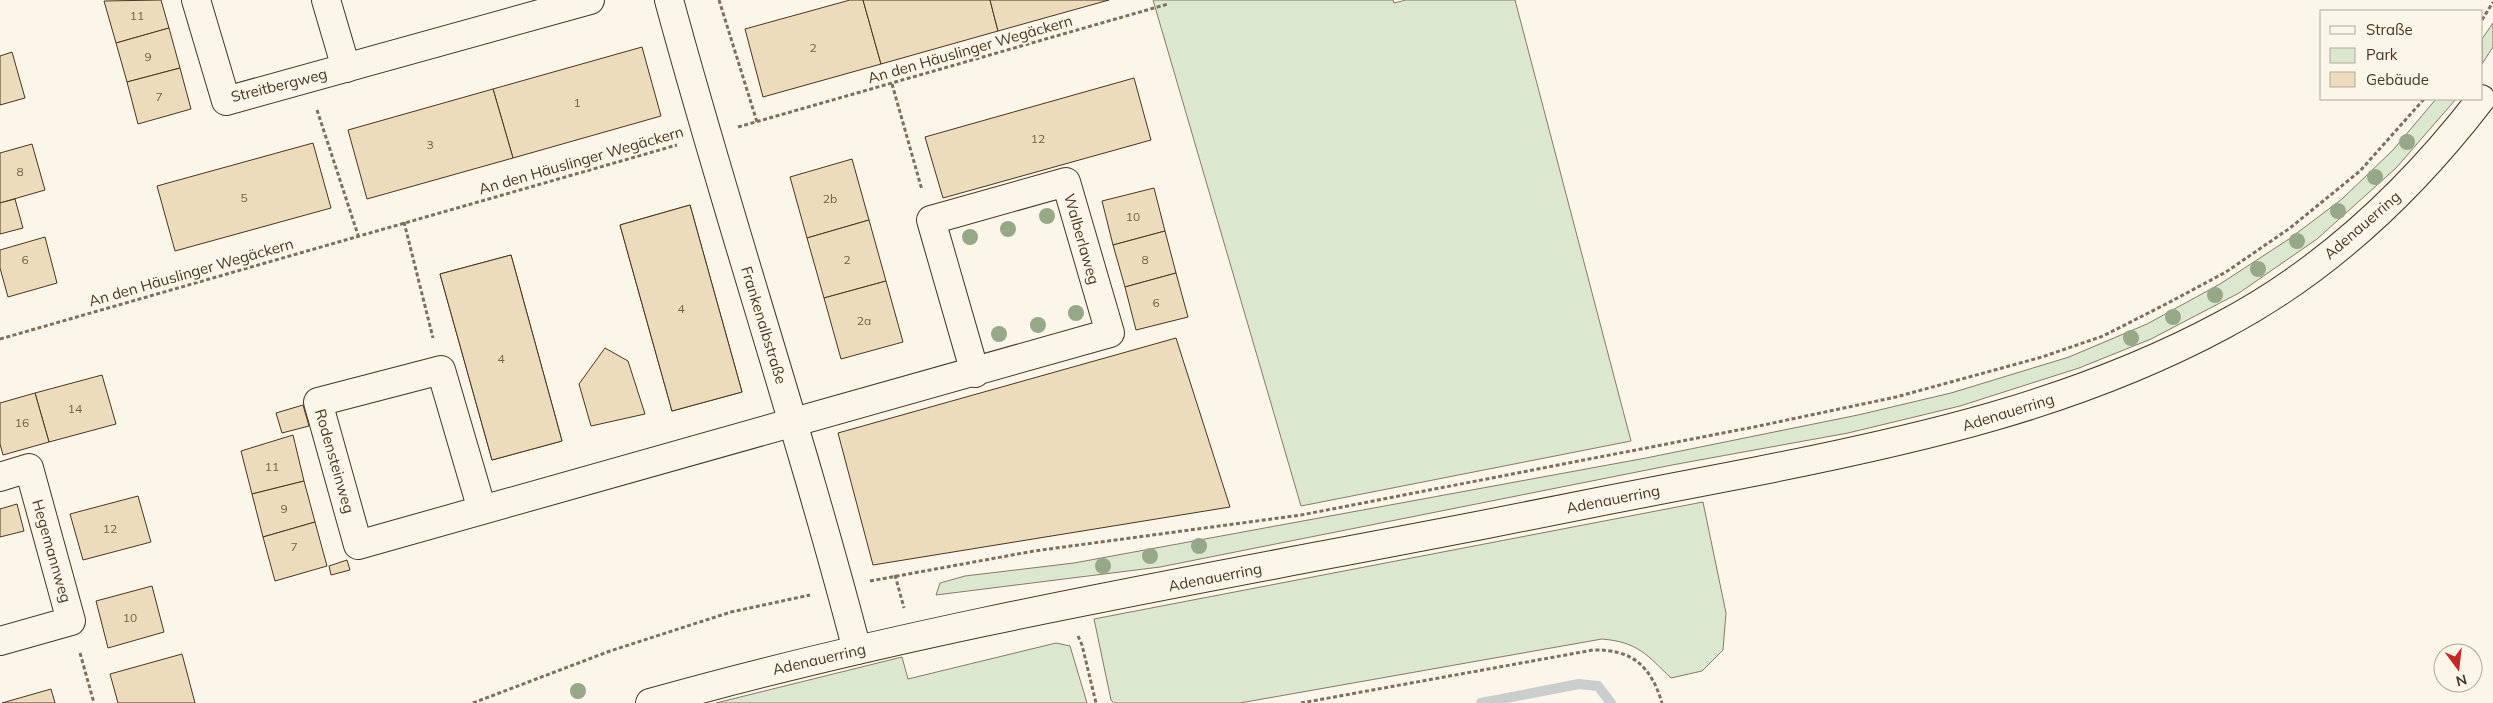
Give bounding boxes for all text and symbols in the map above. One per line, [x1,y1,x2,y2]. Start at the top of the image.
house number: 11 [130,8,144,23]
legend [2320,10,2483,100]
street label: An den Häuslinger Wegäckern [865,11,1075,87]
text: Straße [2366,20,2413,39]
house number: 2 [809,40,817,55]
text: Park [2366,45,2398,64]
house number: 9 [144,49,152,64]
street label: Streitbergweg [229,64,329,106]
text: Gebäude [2366,70,2429,89]
house number: 7 [155,89,163,104]
house number: 1 [573,95,581,110]
street label: An den Häuslinger Wegäckern [476,122,686,198]
house number: 12 [1031,131,1045,146]
house number: 3 [426,137,434,152]
house number: 8 [16,164,24,179]
street label: Adenauerring [2320,187,2404,263]
house number: 5 [240,190,248,205]
house number: 2b [823,191,837,206]
street label: Walberlaweg [1060,191,1104,287]
house number: 10 [1126,209,1140,224]
street label: An den Häuslinger Wegäckern [86,234,296,310]
house number: 6 [21,252,29,267]
house number: 2 [843,252,851,267]
house number: 8 [1141,252,1149,267]
street label: Frankenalbstraße [737,264,791,386]
house number: 6 [1152,295,1160,310]
house number: 4 [677,301,685,316]
house number: 2a [857,313,871,328]
house number: 4 [497,351,505,366]
street label: Adenauerring [1960,389,2056,435]
house number: 14 [68,401,82,416]
street label: Rodensteinweg [311,407,359,515]
house number: 16 [15,415,29,430]
house number: 11 [265,459,279,474]
street label: Adenauerring [1565,481,1661,517]
street label: Hegemannweg [28,497,76,605]
house number: 9 [280,501,288,516]
house number: 12 [103,521,117,536]
house number: 7 [290,539,298,554]
street label: Adenauerring [1167,559,1263,595]
house number: 10 [123,610,137,625]
street label: Adenauerring [771,639,867,679]
north arrow [2433,643,2483,693]
text: N [2454,670,2469,691]

